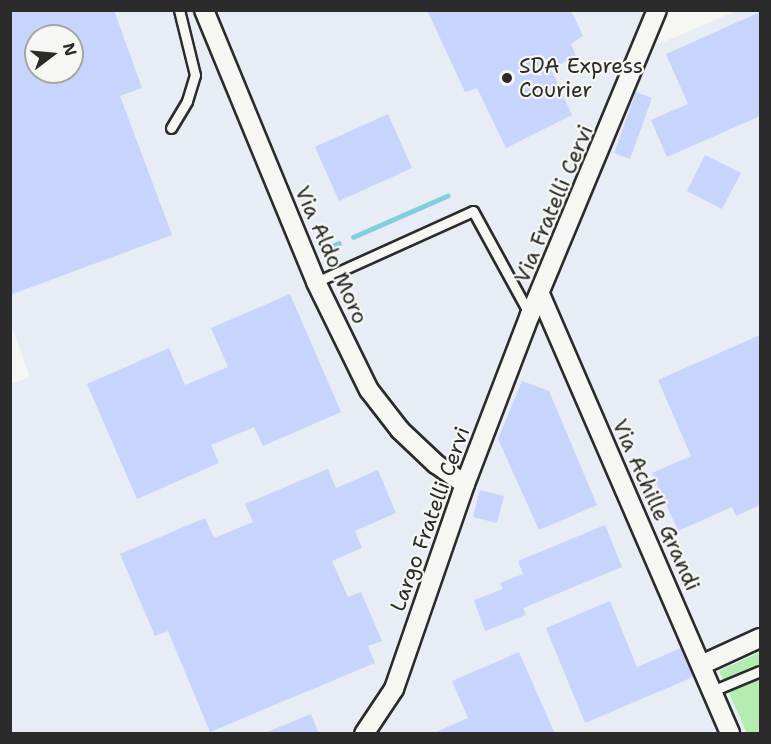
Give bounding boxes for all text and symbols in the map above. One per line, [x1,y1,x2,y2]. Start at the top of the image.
north arrow [24,24,84,84]
text: N [58,40,82,58]
place label: SDA Express Courier [519,53,643,103]
marker: SDA Express Courier [500,71,514,85]
street label: Via Fratelli Cervi [509,121,599,287]
street label: Via Aldo Moro [289,182,373,328]
street label: Via Achille Grandi [607,415,705,595]
street label: Largo Fratelli Cervi [385,423,475,615]

